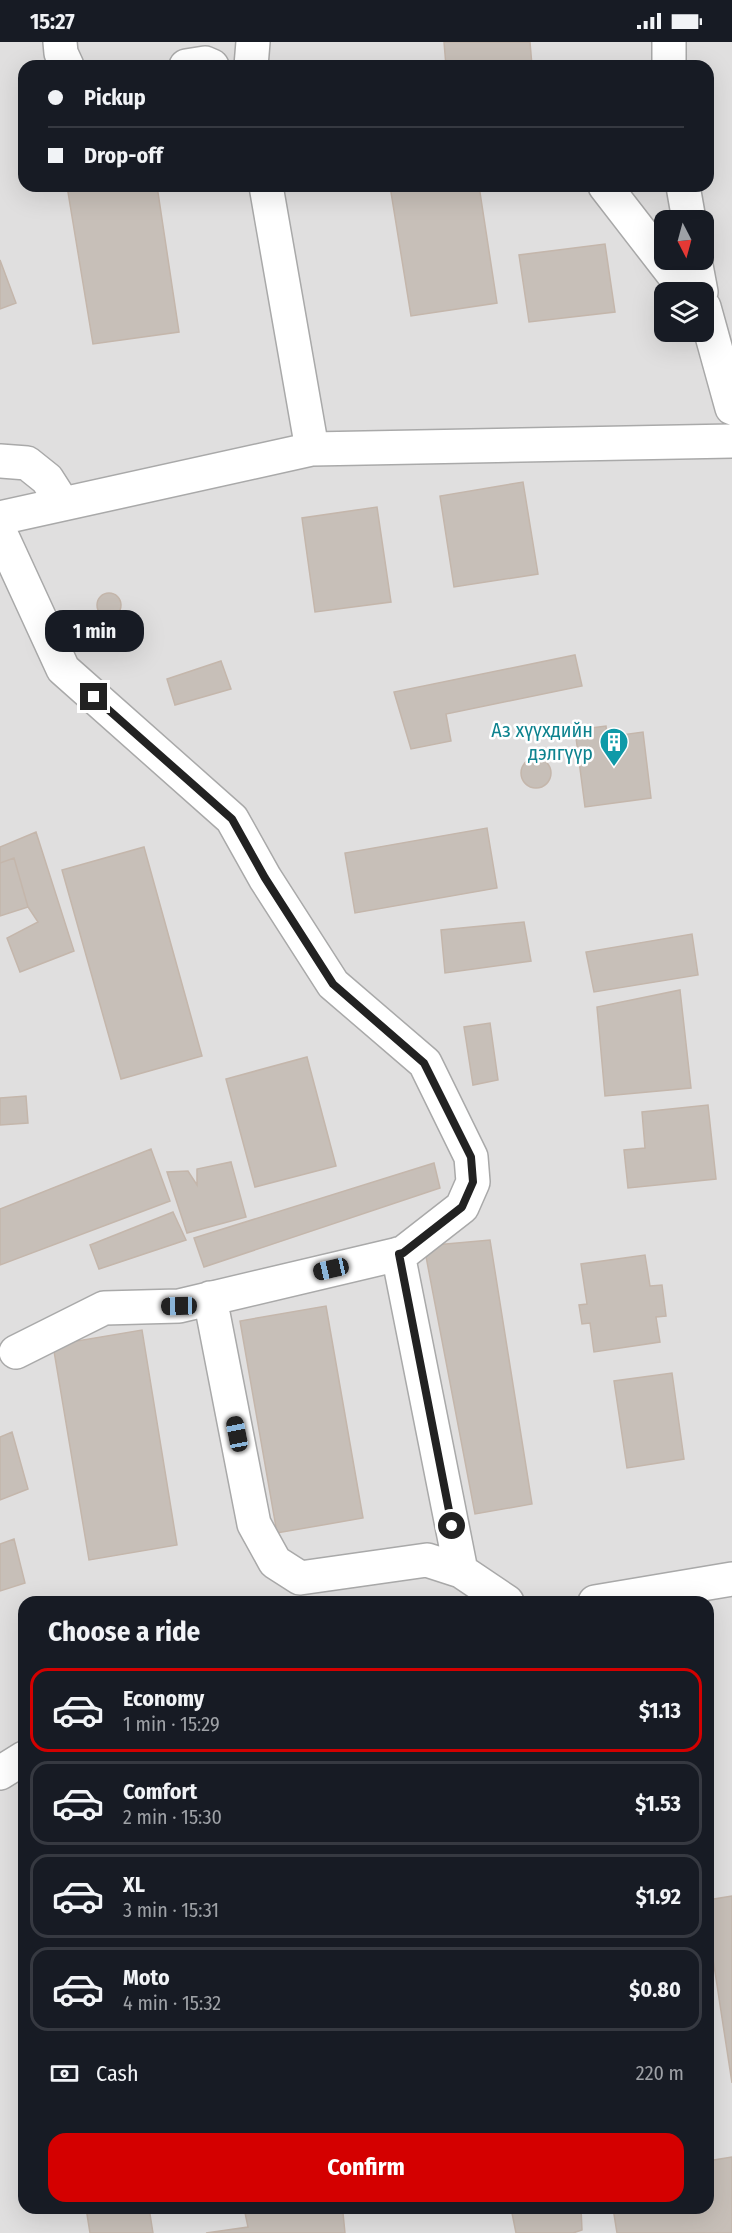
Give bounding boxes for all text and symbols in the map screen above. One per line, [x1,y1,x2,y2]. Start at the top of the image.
text: 15:27 [30,8,75,35]
text: Pickup [84,84,146,111]
text: Drop-off [84,142,163,169]
north arrow [654,210,714,270]
map controls [654,210,714,342]
button: layers [654,282,714,342]
callout: 1 min [44,610,144,652]
text: 1 min [73,619,116,643]
route end [80,683,107,710]
place label: Аз хүүхдийн дэлгүүр [491,718,593,765]
building icon: Аз хүүхдийн дэлгүүр [598,726,630,768]
car [311,1256,351,1282]
car [161,1297,197,1315]
car [225,1415,249,1453]
route start [438,1512,465,1539]
text: Choose a ride [48,1616,200,1648]
icon: car [51,1683,105,1737]
text: Economy [123,1685,204,1712]
text: $1.13 [639,1697,681,1724]
text: 1 min · 15:29 [123,1712,220,1736]
icon: car [51,1776,105,1830]
text: Comfort [123,1778,197,1805]
text: $1.53 [635,1790,681,1817]
text: 2 min · 15:30 [123,1805,222,1829]
icon: car [51,1869,105,1923]
text: XL [123,1871,145,1898]
text: $1.92 [636,1883,681,1910]
text: 3 min · 15:31 [123,1898,219,1922]
icon: car [51,1962,105,2016]
text: Moto [123,1964,170,1991]
text: $0.80 [629,1976,681,2003]
text: 4 min · 15:32 [123,1991,221,2015]
icon: cash [48,2057,81,2090]
text: Cash [96,2060,139,2087]
text: 220 m [636,2061,684,2085]
button: Confirm [48,2133,684,2202]

